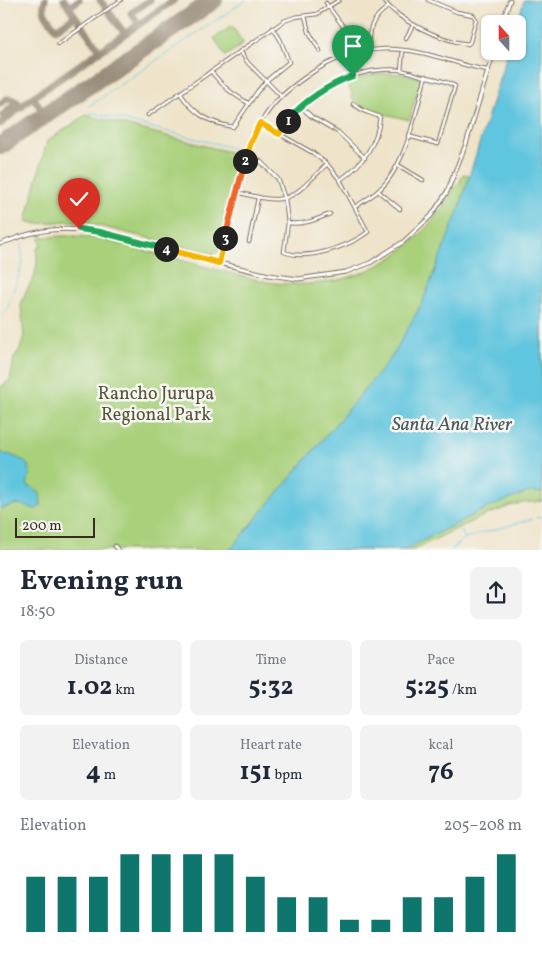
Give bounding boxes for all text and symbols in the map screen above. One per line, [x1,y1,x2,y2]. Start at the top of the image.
north arrow [481,15,526,60]
map controls [481,15,526,60]
pin [332,25,374,76]
icon: arrive [339,32,367,60]
pin: 1 [276,108,300,134]
text: 1 [286,112,291,131]
pin: 2 [232,148,258,174]
text: 2 [242,152,249,171]
pin [58,178,100,229]
icon: check [65,185,93,213]
pin: 3 [212,226,238,250]
text: 3 [222,229,229,248]
pin: 4 [154,236,178,262]
text: 4 [162,240,171,259]
park label: Rancho Jurupa Regional Park [98,382,214,428]
water label: Santa Ana River [392,412,513,438]
scale bar [15,515,95,538]
text: 200 m [22,517,62,536]
text: Evening run [20,562,184,601]
button: share [470,567,522,619]
text: 18:50 [20,601,55,623]
text: Distance [74,651,128,670]
text: Time [256,651,286,670]
text: Pace [427,651,455,670]
text: 1.02 [67,670,112,705]
text: 5:32 [249,670,293,705]
text: 5:25 [405,670,449,705]
text: km [112,681,135,700]
text: /km [449,681,477,700]
text: Elevation [72,736,130,755]
text: Heart rate [240,736,302,755]
text: kcal [429,736,453,755]
text: 4 [86,755,101,790]
text: 151 [239,755,272,790]
text: 76 [428,755,454,790]
text: m [101,766,116,785]
text: bpm [272,766,303,785]
text: Elevation [20,815,87,837]
text: 205–208 m [444,815,522,837]

